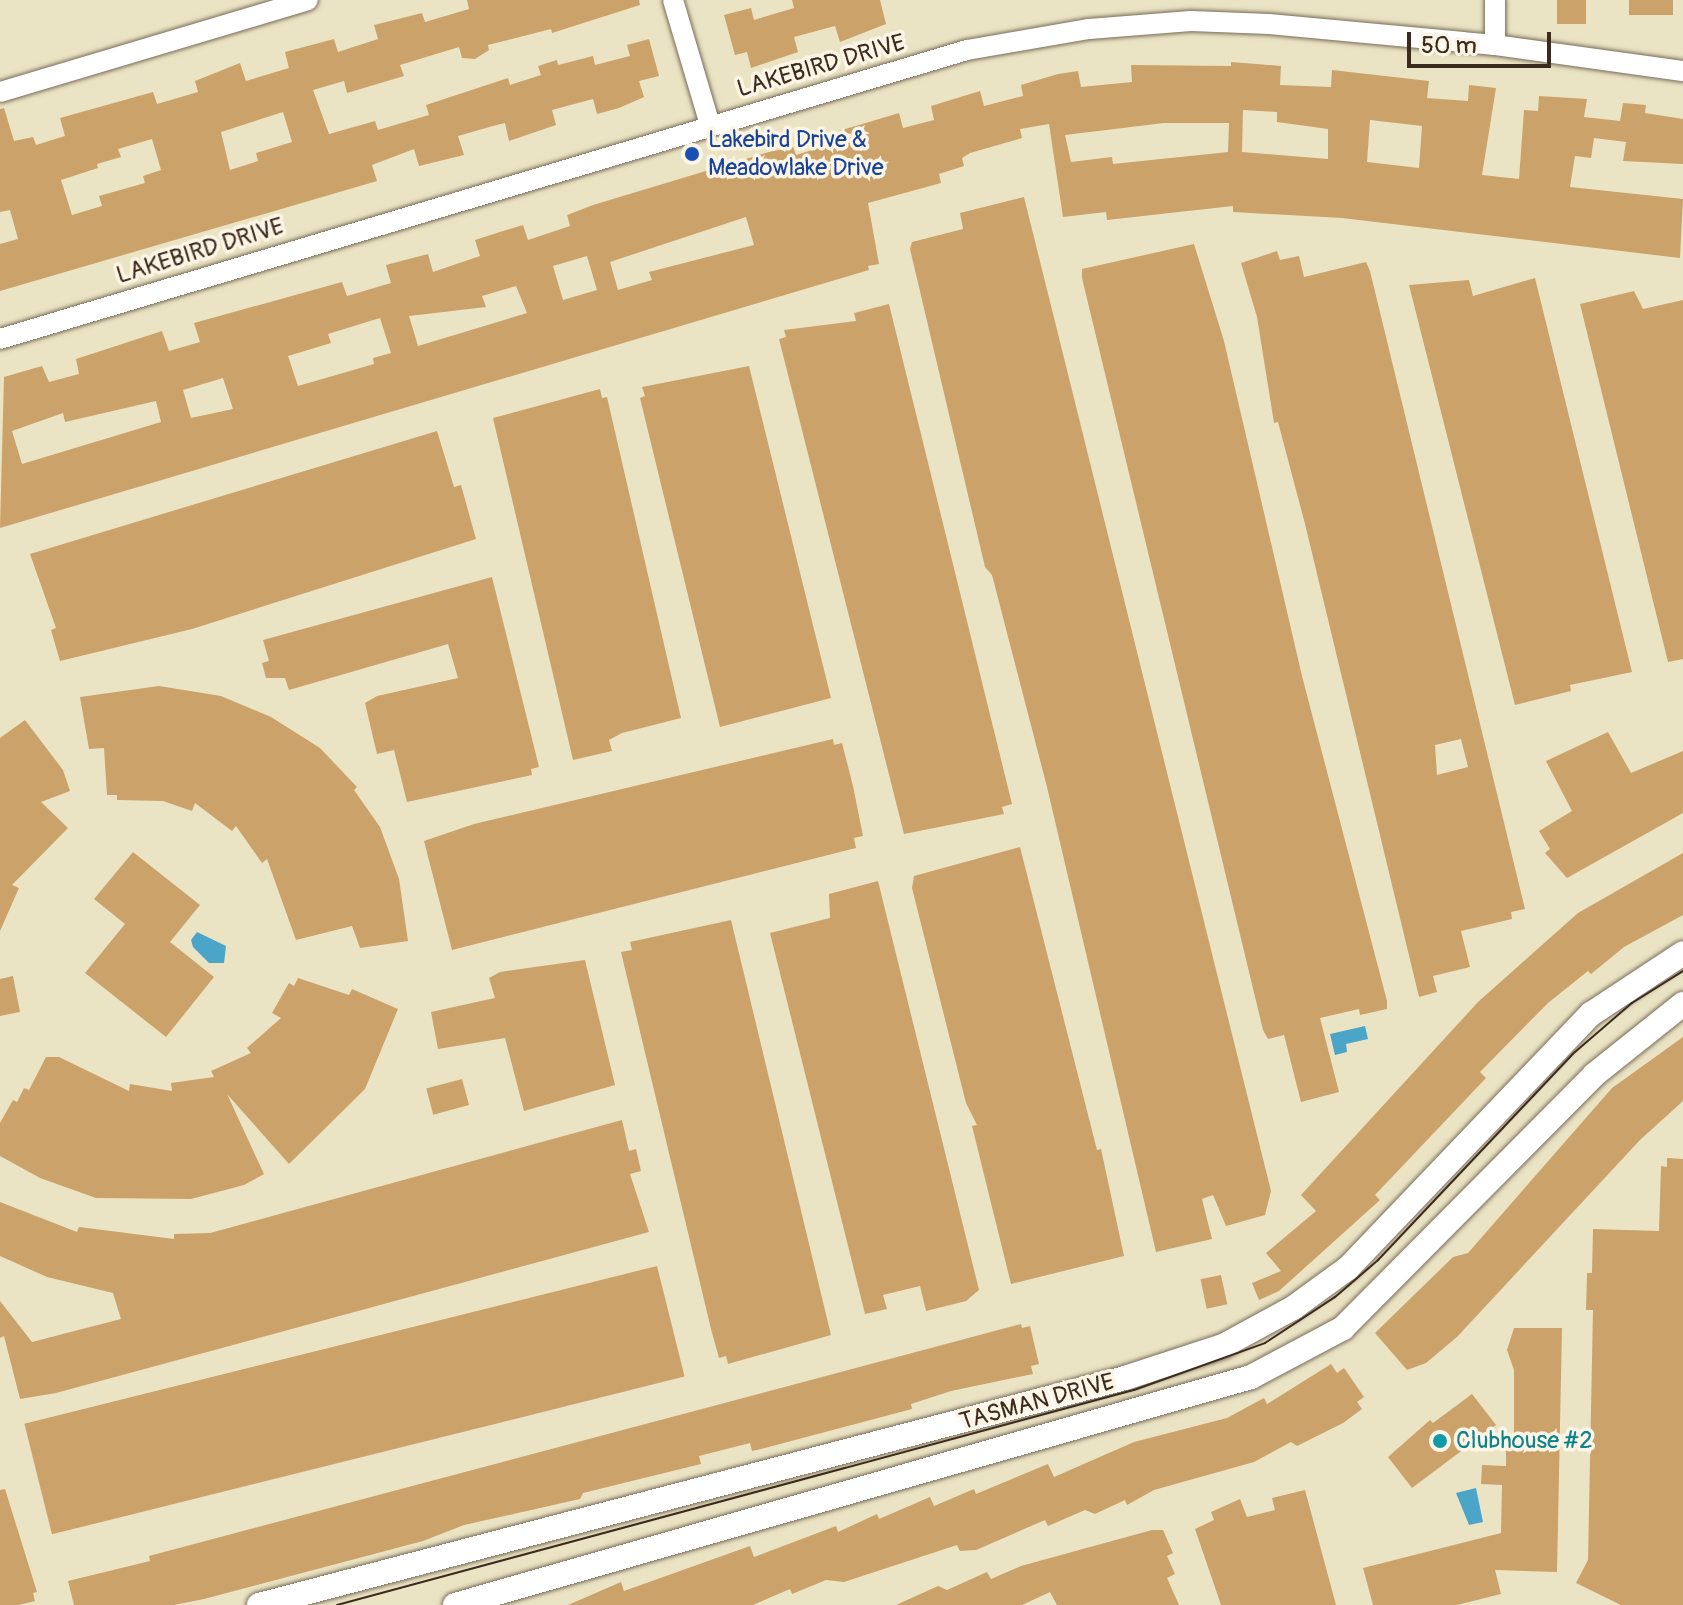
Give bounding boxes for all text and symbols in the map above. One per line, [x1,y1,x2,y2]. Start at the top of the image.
scale bar [1411,16,1555,66]
street label: LAKEBIRD DRIVE [734,28,908,104]
text: 50 m [1421,31,1477,60]
place label: Lakebird Drive & Meadowlake Drive [708,126,884,182]
marker: Lakebird Drive & Meadowlake Drive [683,145,701,163]
street label: LAKEBIRD DRIVE [113,212,287,290]
street label: TASMAN DRIVE [956,1368,1118,1436]
place label: Clubhouse #2 [1456,1427,1593,1455]
marker: Clubhouse #2 [1431,1432,1449,1450]

